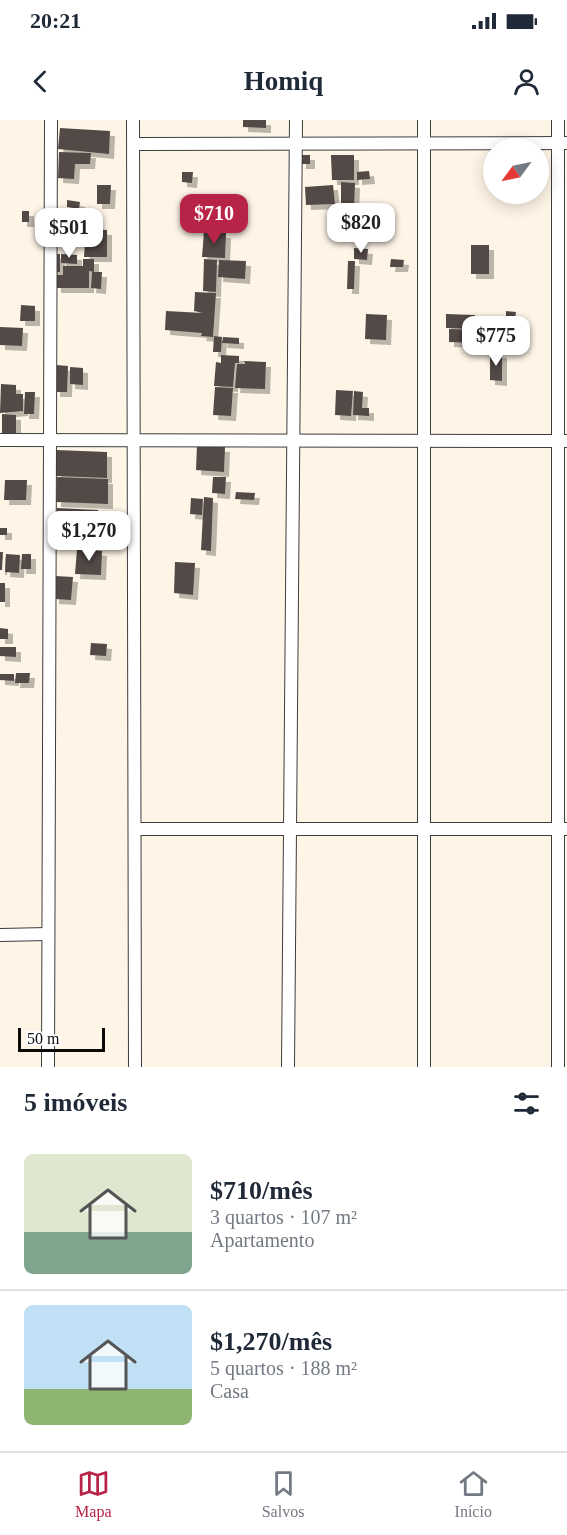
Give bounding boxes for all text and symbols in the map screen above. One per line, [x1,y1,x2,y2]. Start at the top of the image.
text: 20:21 [30,8,81,33]
icon: back [24,65,57,98]
icon: person [510,65,543,98]
text: Homiq [244,66,323,96]
north arrow [483,138,549,204]
map controls [483,138,549,204]
pin: $710 [178,194,250,245]
text: $710 [194,202,234,224]
pin: $820 [325,203,397,254]
pin: $501 [33,208,105,259]
text: $820 [341,211,381,233]
text: $501 [49,216,89,238]
pin: $775 [460,316,532,367]
text: $775 [476,324,516,346]
pin: $1,270 [40,511,138,562]
text: $1,270 [62,519,117,541]
scale bar [18,1025,105,1052]
text: 50 m [27,1030,59,1047]
icon: filters [510,1087,543,1120]
text: 5 imóveis [24,1088,127,1117]
text: $710/mês [210,1176,313,1205]
icon: home [72,1178,144,1250]
text: 3 quartos · 107 m² [210,1206,357,1228]
text: Apartamento [210,1229,314,1251]
text: $1,270/mês [210,1327,332,1356]
icon: home [72,1329,144,1401]
text: 5 quartos · 188 m² [210,1357,357,1379]
text: Casa [210,1380,249,1402]
tab: Mapa [75,1467,112,1521]
tab: Salvos [262,1467,304,1521]
tab: Início [455,1467,492,1521]

